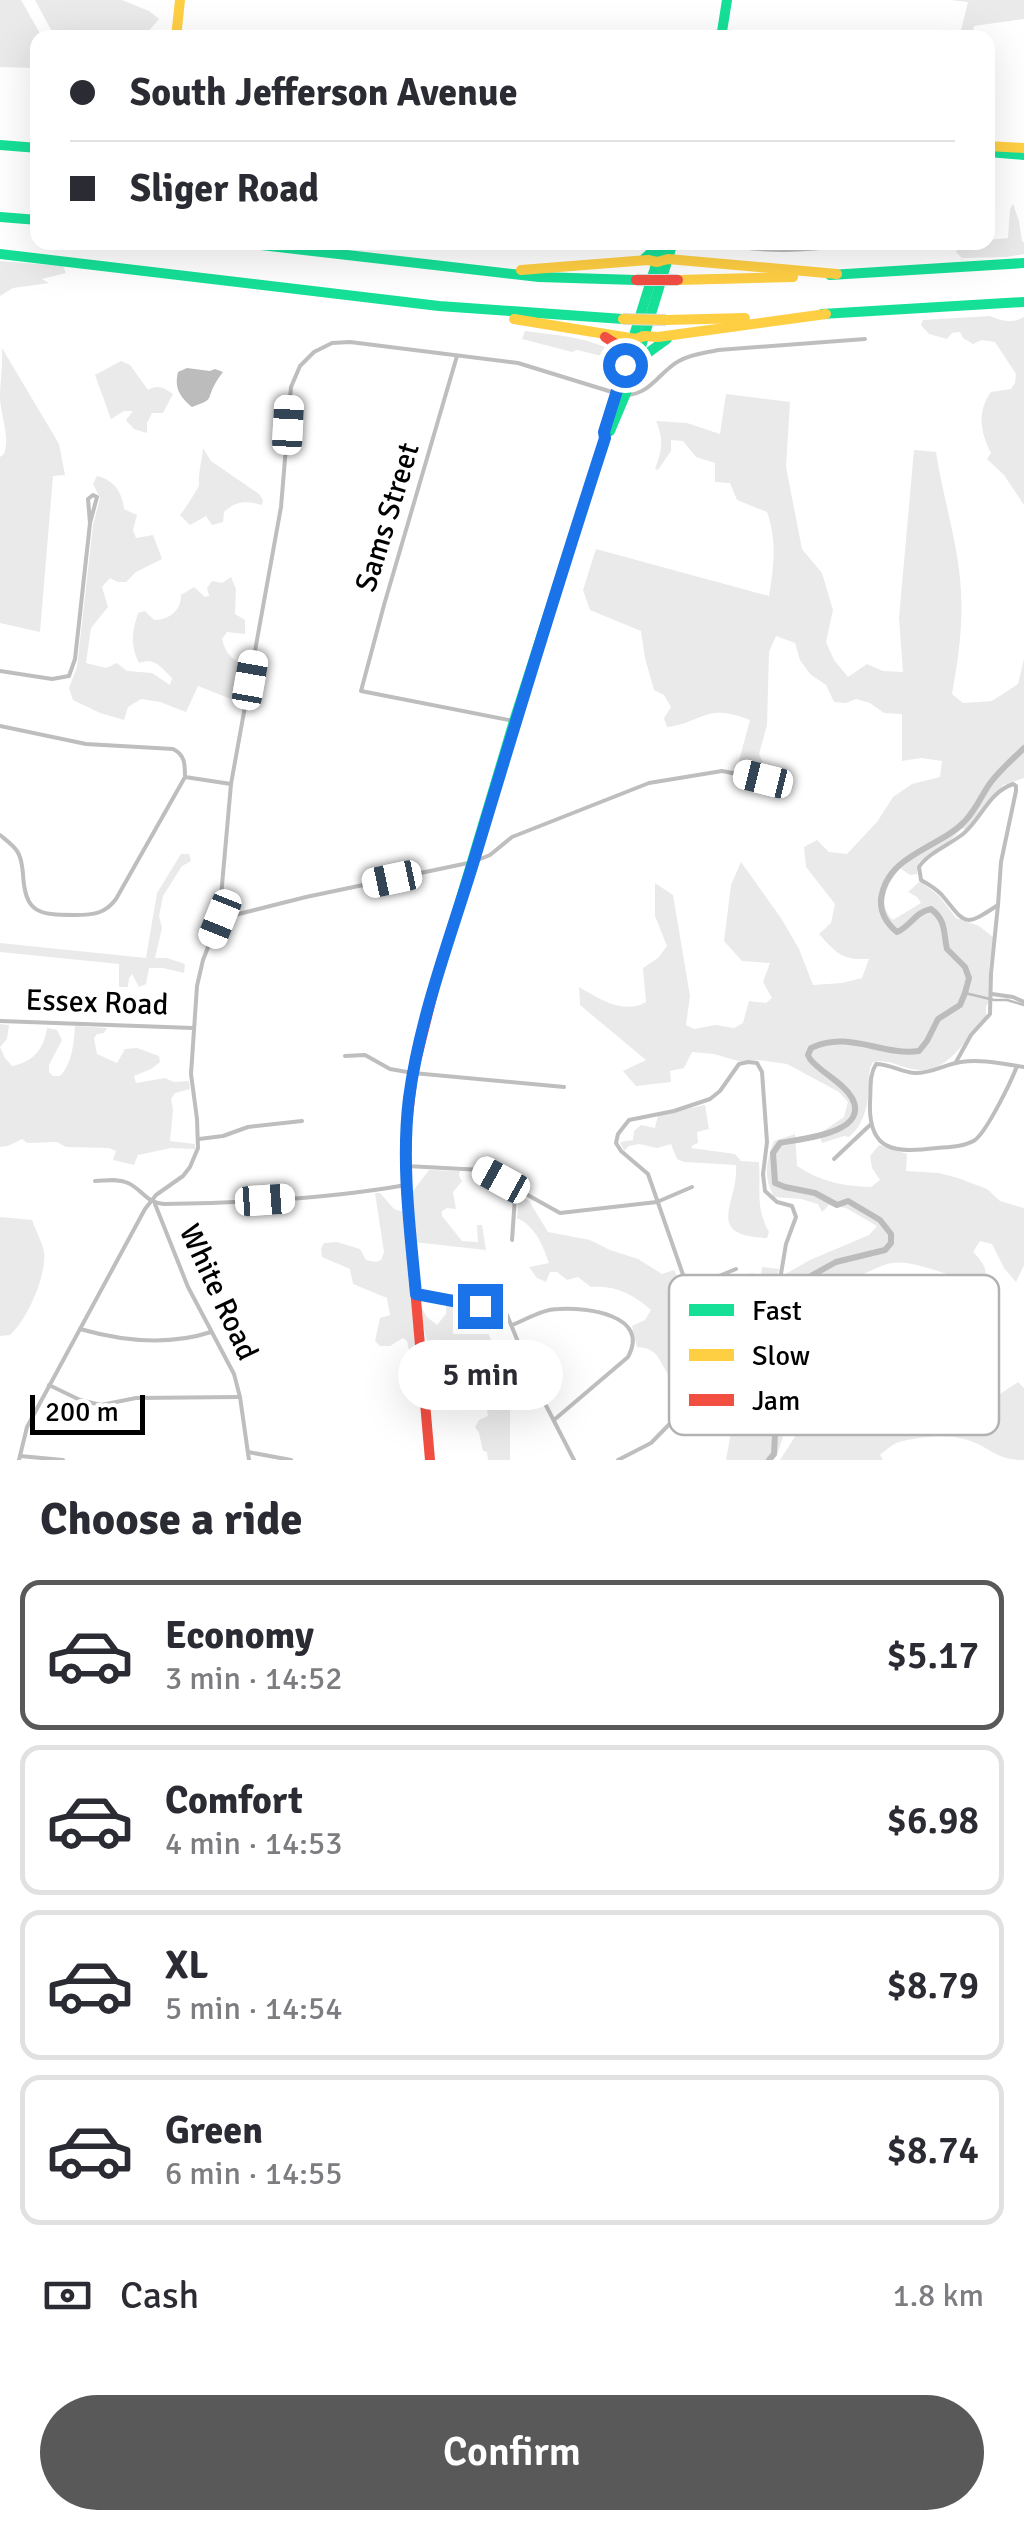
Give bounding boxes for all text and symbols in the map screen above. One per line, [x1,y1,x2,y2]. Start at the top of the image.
text: South Jefferson Avenue [130,69,518,116]
text: Sliger Road [130,165,319,212]
route start [603,343,648,388]
car [271,394,305,456]
street label: Sams Street [347,438,428,596]
car [230,648,270,712]
car [730,757,796,801]
car [360,858,424,900]
car [195,886,245,952]
street label: Essex Road [25,982,169,1023]
car [467,1152,535,1208]
car [234,1183,296,1217]
street label: White Road [171,1218,266,1366]
legend [669,1275,999,1435]
route end [458,1284,503,1329]
text: Fast [752,1294,802,1328]
text: Slow [752,1339,810,1373]
callout: 5 min [398,1341,562,1411]
text: 5 min [442,1355,519,1394]
text: Jam [752,1384,800,1418]
scale bar [30,1390,145,1434]
text: 200 m [45,1395,119,1429]
text: Choose a ride [40,1492,303,1547]
icon: car [45,1610,135,1700]
text: Economy [165,1612,314,1659]
text: $5.17 [886,1632,979,1679]
text: 3 min · 14:52 [165,1659,343,1698]
icon: car [45,1775,135,1865]
text: Comfort [165,1777,303,1824]
text: $6.98 [886,1797,979,1844]
text: 4 min · 14:53 [165,1824,343,1863]
icon: car [45,1940,135,2030]
text: XL [165,1942,208,1989]
text: $8.79 [886,1962,979,2009]
text: 5 min · 14:54 [165,1989,343,2028]
icon: car [45,2105,135,2195]
text: Green [165,2107,263,2154]
text: $8.74 [886,2127,979,2174]
text: 6 min · 14:55 [165,2154,343,2193]
icon: cash [40,2268,95,2323]
text: Cash [120,2272,199,2319]
text: 1.8 km [892,2276,984,2315]
button: Confirm [40,2395,984,2510]

